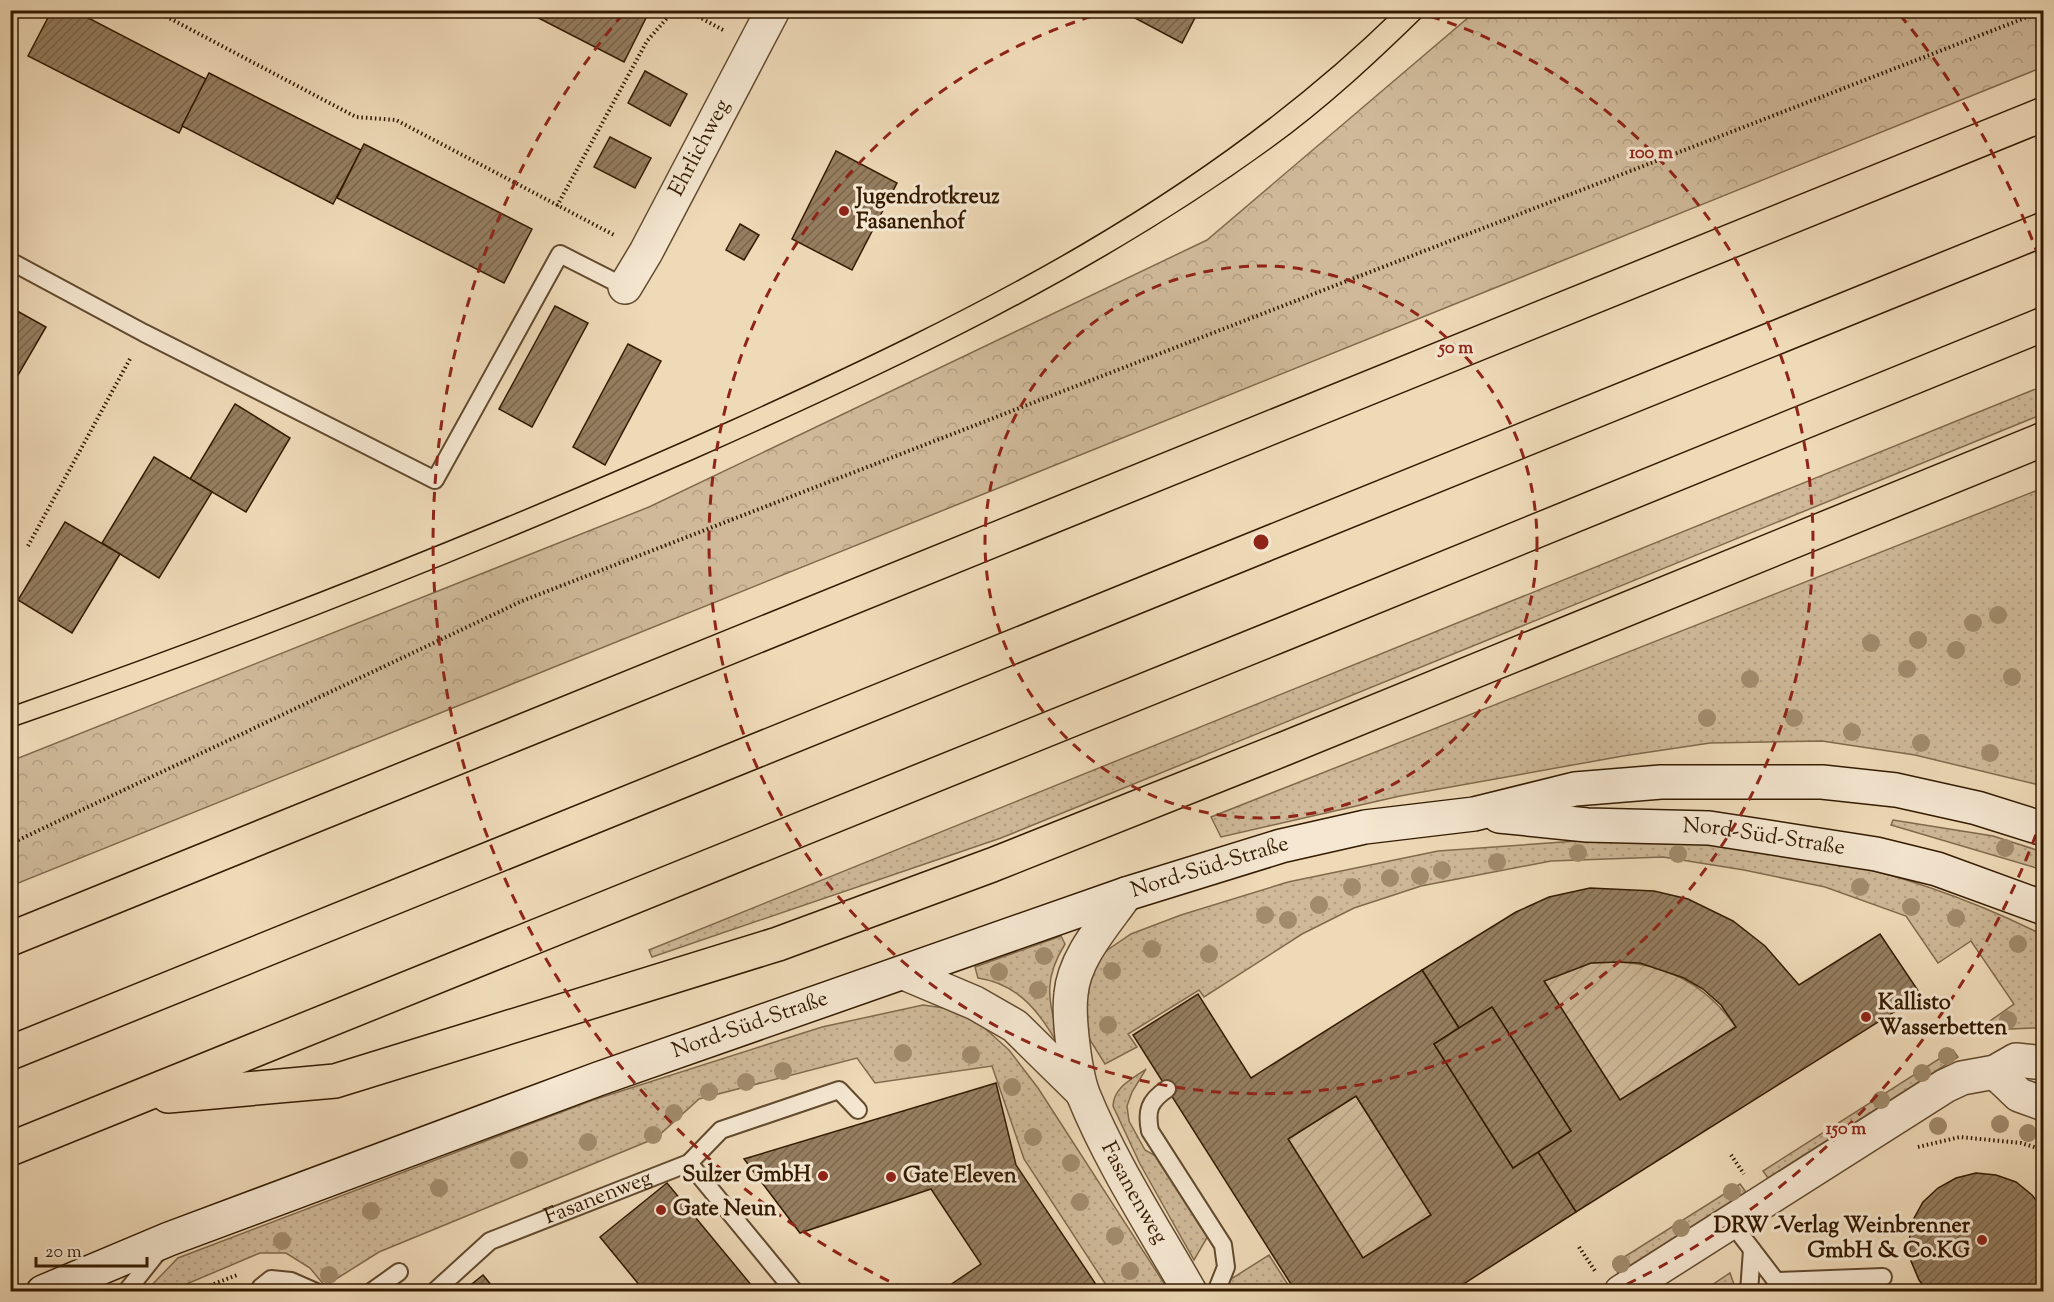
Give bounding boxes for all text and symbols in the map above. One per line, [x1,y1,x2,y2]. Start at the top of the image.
street label: Ehrlichweg [662,94,739,203]
text: 100 m [1629,141,1673,167]
place label: Jugendrotkreuz Fasanenhof [854,182,1000,239]
marker: Jugendrotkreuz Fasanenhof [837,204,851,218]
text: 50 m [1437,336,1473,362]
centre of rings [1251,532,1271,552]
street label: Nord-Süd-Straße [1682,811,1847,865]
street label: Nord-Süd-Straße [1127,829,1292,907]
street label: Nord-Süd-Straße [668,983,833,1068]
place label: Kallisto Wasserbetten [1878,988,2007,1045]
marker: Kallisto Wasserbetten [1859,1010,1873,1024]
text: 150 m [1826,1117,1866,1143]
street label: Fasanenweg [1091,1136,1175,1251]
place label: Sulzer GmbH [682,1160,812,1192]
place label: Gate Eleven [903,1161,1017,1193]
street label: Fasanenweg [540,1163,657,1234]
marker: Sulzer GmbH [816,1169,830,1183]
marker: Gate Eleven [884,1170,898,1184]
place label: Gate Neun [673,1194,777,1226]
marker: Gate Neun [654,1203,668,1217]
place label: DRW -Verlag Weinbrenner GmbH & Co.KG [1714,1211,1971,1268]
scale bar [36,1230,147,1268]
marker: DRW -Verlag Weinbrenner GmbH & Co.KG [1975,1233,1989,1247]
text: 20 m [45,1240,82,1266]

